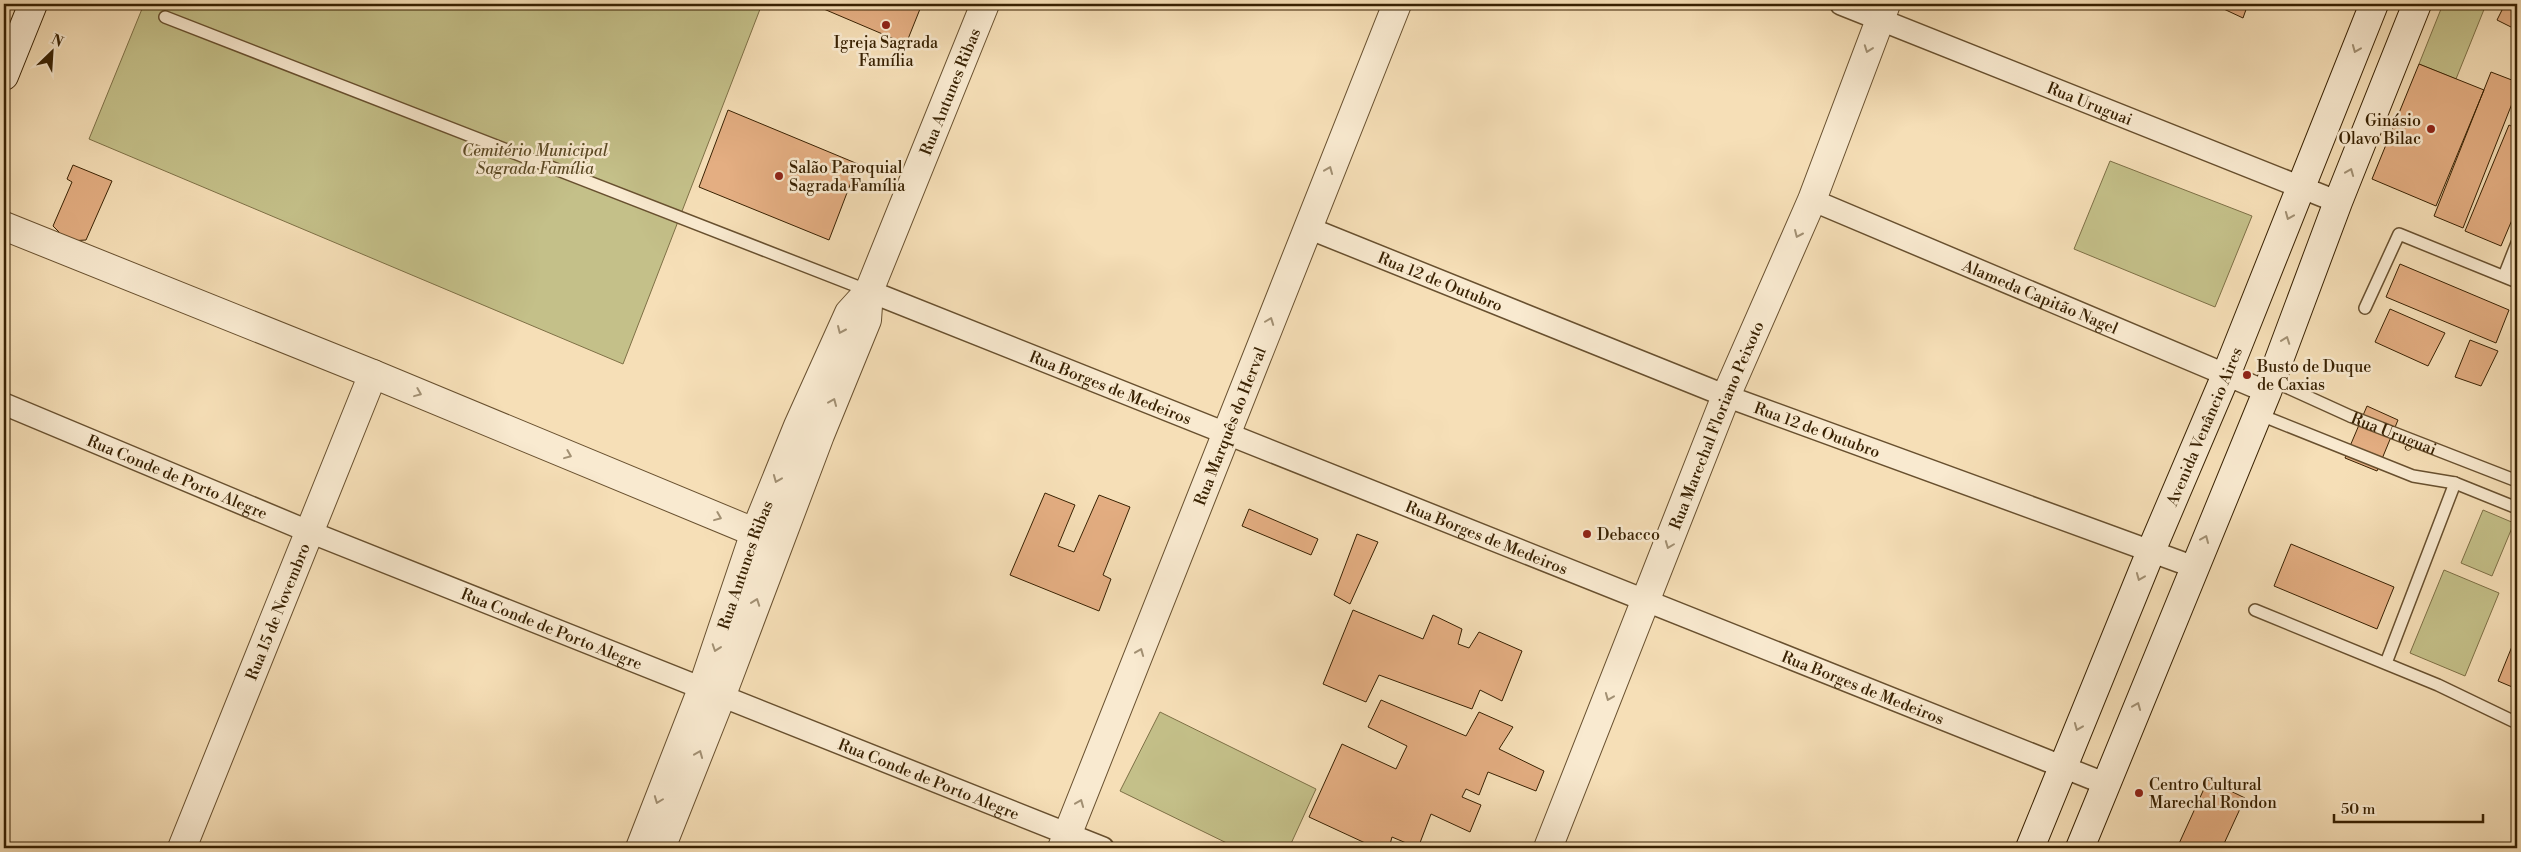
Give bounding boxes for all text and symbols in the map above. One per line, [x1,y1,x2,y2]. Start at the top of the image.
marker: Igreja Sagrada Família [880,19,892,31]
street label: Rua Antunes Ribas [916,25,985,158]
north arrow [28,28,78,78]
text: N [48,31,66,52]
place label: Igreja Sagrada Família [834,33,939,71]
one-way arrow [1864,44,1874,53]
one-way arrow [2352,44,2362,53]
street label: Rua Uruguai [2044,78,2135,130]
place label: Ginásio Olavo Bilac [2338,111,2421,149]
marker: Ginásio Olavo Bilac [2425,123,2437,135]
park label: Cemitério Municipal Sagrada Família [462,141,609,179]
place label: Salão Paroquial Sagrada Família [789,158,906,196]
one-way arrow [1323,166,1334,175]
one-way arrow [2344,168,2354,176]
marker: Salão Paroquial Sagrada Família [773,170,785,182]
one-way arrow [2285,211,2295,220]
one-way arrow [1793,229,1804,238]
street label: Rua 12 de Outubro [1375,248,1506,316]
street label: Alameda Capitão Nagel [1958,255,2121,339]
one-way arrow [1264,318,1274,326]
street label: Rua Marechal Floriano Peixoto [1665,318,1769,533]
one-way arrow [837,325,848,334]
one-way arrow [2280,336,2290,345]
street label: Rua Marquês do Herval [1190,344,1271,508]
street label: Avenida Venâncio Aires [2162,344,2247,510]
street label: Rua Borges de Medeiros [1026,347,1194,430]
place label: Busto de Duque de Caxias [2256,357,2371,395]
marker: Busto de Duque de Caxias [2241,369,2253,381]
one-way arrow [413,386,422,397]
one-way arrow [827,398,838,407]
street label: Rua 12 de Outubro [1751,398,1883,463]
street label: Rua Uruguai [2348,408,2439,460]
street label: Rua Conde de Porto Alegre [84,431,270,524]
one-way arrow [563,448,572,459]
one-way arrow [773,474,783,483]
street label: Rua Borges de Medeiros [1402,497,1570,579]
street label: Rua Antunes Ribas [714,498,778,632]
one-way arrow [713,511,722,521]
place label: Debacco [1597,525,1660,545]
marker: Debacco [1581,528,1593,540]
one-way arrow [2199,535,2210,544]
street label: Rua 15 de Novembro [242,540,315,683]
one-way arrow [1664,541,1674,549]
one-way arrow [2136,572,2147,581]
street label: Rua Conde de Porto Alegre [458,584,645,674]
one-way arrow [750,598,760,607]
one-way arrow [711,644,721,652]
street label: Rua Borges de Medeiros [1778,647,1947,729]
one-way arrow [1134,648,1144,657]
one-way arrow [1605,692,1615,700]
one-way arrow [2131,702,2142,711]
one-way arrow [2074,722,2085,731]
street label: Rua Conde de Porto Alegre [835,734,1022,825]
one-way arrow [692,750,703,759]
place label: Centro Cultural Marechal Rondon [2149,775,2277,813]
marker: Centro Cultural Marechal Rondon [2133,787,2145,799]
scale bar [2334,792,2482,824]
one-way arrow [654,795,664,804]
one-way arrow [1074,799,1085,808]
text: 50 m [2341,800,2375,819]

